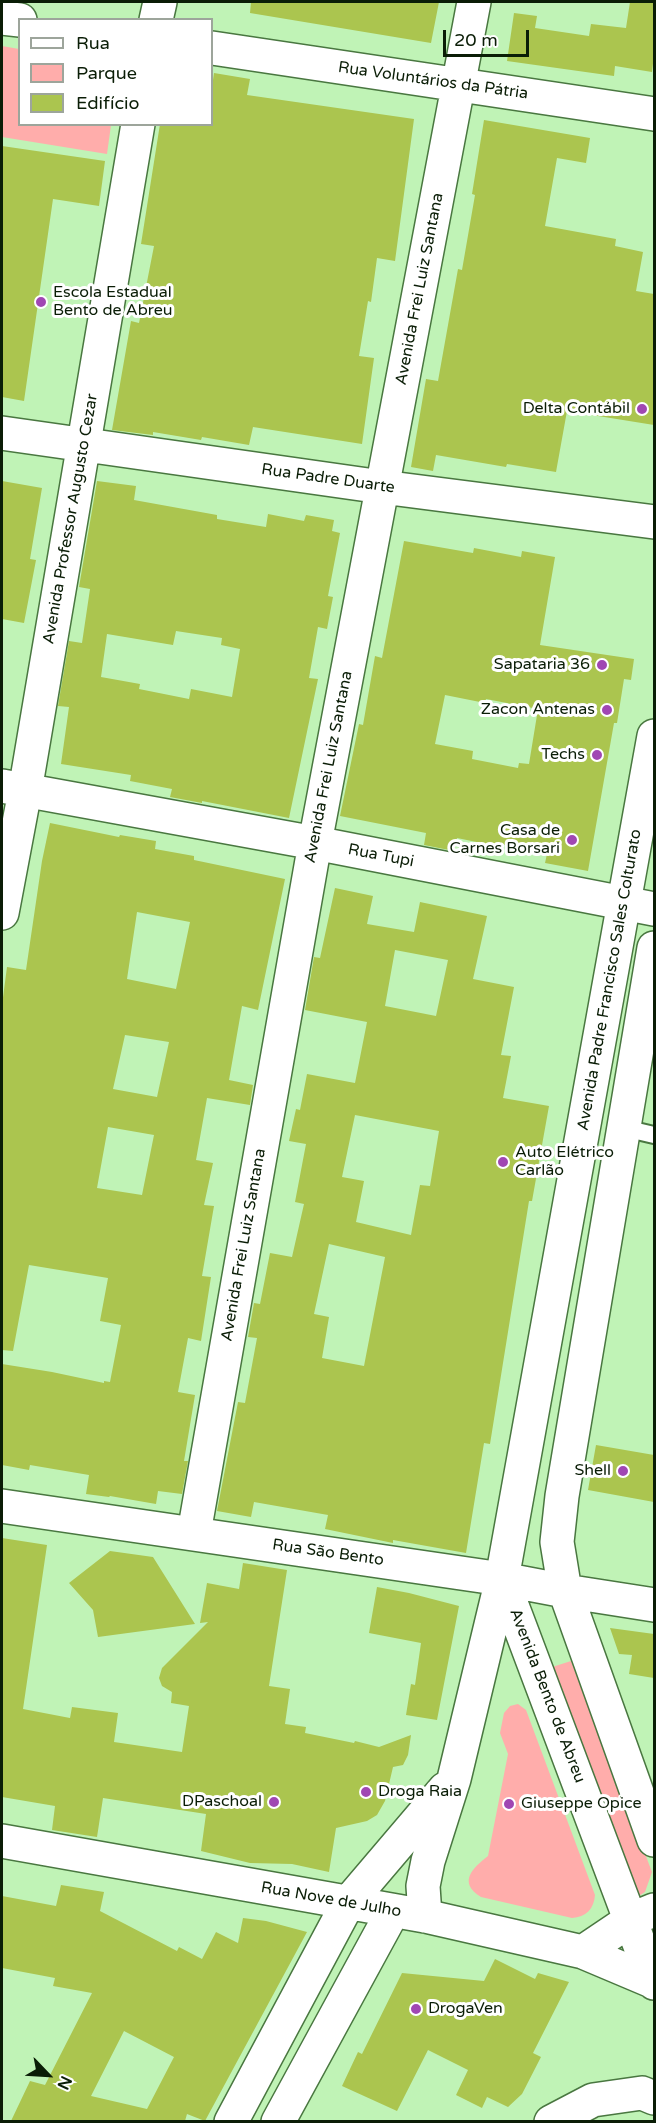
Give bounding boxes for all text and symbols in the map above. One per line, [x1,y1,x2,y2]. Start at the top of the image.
legend [18,18,213,126]
scale bar [446,18,532,56]
text: 20 m [454,29,498,51]
text: Rua [76,32,110,54]
street label: Rua Voluntários da Pátria [337,58,529,104]
text: Parque [76,62,137,84]
text: Edifício [76,92,139,114]
street label: Avenida Frei Luiz Santana [392,191,448,387]
place label: Escola Estadual Bento de Abreu [53,283,172,321]
marker: Escola Estadual Bento de Abreu [34,295,48,309]
street label: Avenida Professor Augusto Cezar [40,392,102,646]
place label: Delta Contábil [523,399,630,419]
marker: Delta Contábil [635,402,649,416]
street label: Rua Padre Duarte [260,460,396,498]
place label: Sapataria 36 [494,655,590,675]
marker: Sapataria 36 [595,658,609,672]
street label: Avenida Frei Luiz Santana [301,669,357,865]
place label: Zacon Antenas [481,700,595,720]
marker: Zacon Antenas [600,703,614,717]
place label: Techs [541,745,585,765]
marker: Techs [590,748,604,762]
place label: Casa de Carnes Borsari [449,821,560,859]
street label: Avenida Padre Francisco Sales Colturato [574,828,646,1132]
marker: Casa de Carnes Borsari [565,833,579,847]
street label: Rua Tupi [346,840,416,872]
place label: Auto Elétrico Carlão [515,1143,614,1181]
street label: Avenida Frei Luiz Santana [218,1147,270,1343]
marker: Auto Elétrico Carlão [496,1155,510,1169]
place label: Shell [575,1461,611,1481]
marker: Shell [616,1464,630,1478]
street label: Rua São Bento [271,1536,385,1570]
street label: Avenida Bento de Abreu [505,1606,589,1786]
place label: Droga Raia [378,1782,462,1802]
marker: Droga Raia [359,1785,373,1799]
place label: DPaschoal [182,1792,262,1812]
place label: Giuseppe Opice [521,1794,641,1814]
marker: DPaschoal [267,1795,281,1809]
marker: Giuseppe Opice [502,1797,516,1811]
street label: Rua Nove de Julho [259,1878,403,1922]
place label: DrogaVen [428,1999,503,2019]
marker: DrogaVen [409,2002,423,2016]
north arrow [18,2045,78,2105]
text: N [53,2073,76,2093]

